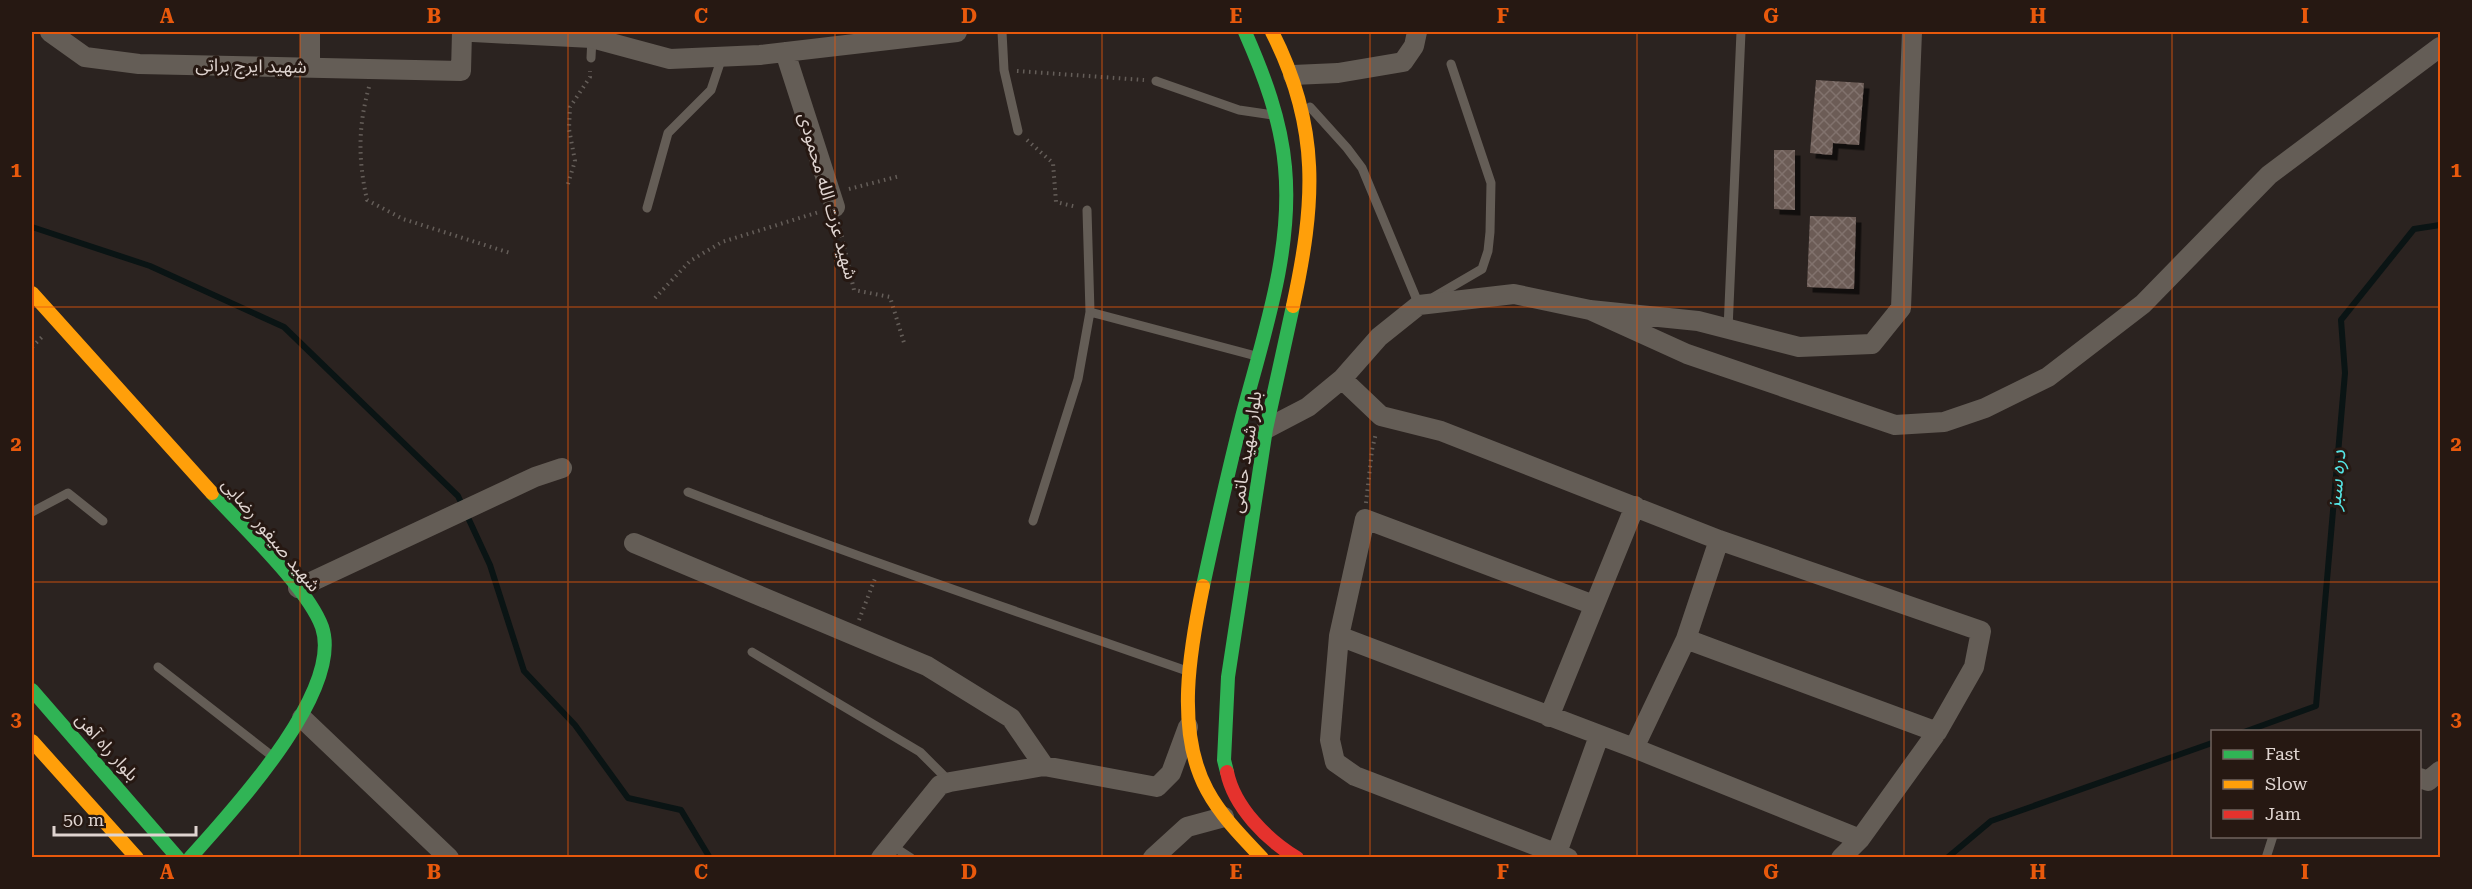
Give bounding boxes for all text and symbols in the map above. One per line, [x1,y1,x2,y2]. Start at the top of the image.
text: A [160,4,175,28]
text: B [427,4,441,28]
text: C [694,4,708,28]
text: D [961,4,977,28]
text: E [1230,4,1243,28]
text: F [1497,4,1509,28]
text: G [1763,4,1779,28]
text: H [2030,4,2046,28]
text: I [2301,4,2309,28]
street label: شهید ایرج براتی [195,54,307,80]
street label: شهید عزت الله محمودی [794,110,862,282]
text: 1 [10,158,22,182]
text: 1 [2450,158,2462,182]
street label: بلوار شهید حاتمی [1226,389,1266,515]
text: 2 [10,432,22,456]
text: 2 [2450,432,2462,456]
water label: دره سبز [2321,449,2351,513]
street label: شهید صیفور رضایی [217,474,325,596]
text: 3 [10,707,22,731]
text: 3 [2450,707,2462,731]
street label: بلوار راه آهن [71,708,143,786]
legend [2211,730,2421,838]
text: Fast [2265,743,2300,764]
text: Slow [2265,773,2307,794]
scale bar [54,799,196,837]
text: Jam [2265,803,2301,824]
text: 50 m [63,809,104,830]
text: A [160,860,175,884]
text: B [427,860,441,884]
text: C [694,860,708,884]
text: D [961,860,977,884]
text: E [1230,860,1243,884]
text: F [1497,860,1509,884]
text: G [1763,860,1779,884]
text: H [2030,860,2046,884]
text: I [2301,860,2309,884]

